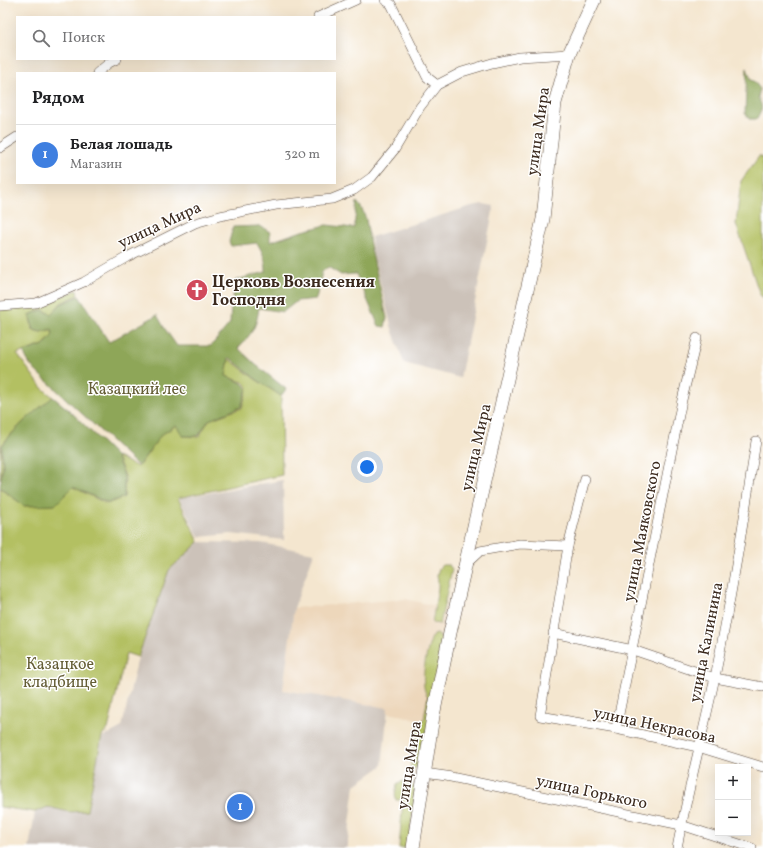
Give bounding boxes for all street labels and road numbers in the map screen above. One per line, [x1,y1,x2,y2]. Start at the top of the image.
street label: улица Мира [522,85,556,177]
street label: улица Мира [115,197,205,255]
street label: улица Мира [456,401,498,494]
street label: улица Маяковского [619,459,667,604]
street label: улица Калинина [685,580,729,704]
street label: улица Некрасова [591,702,718,750]
street label: улица Мира [392,719,428,811]
street label: улица Горького [534,770,649,815]

